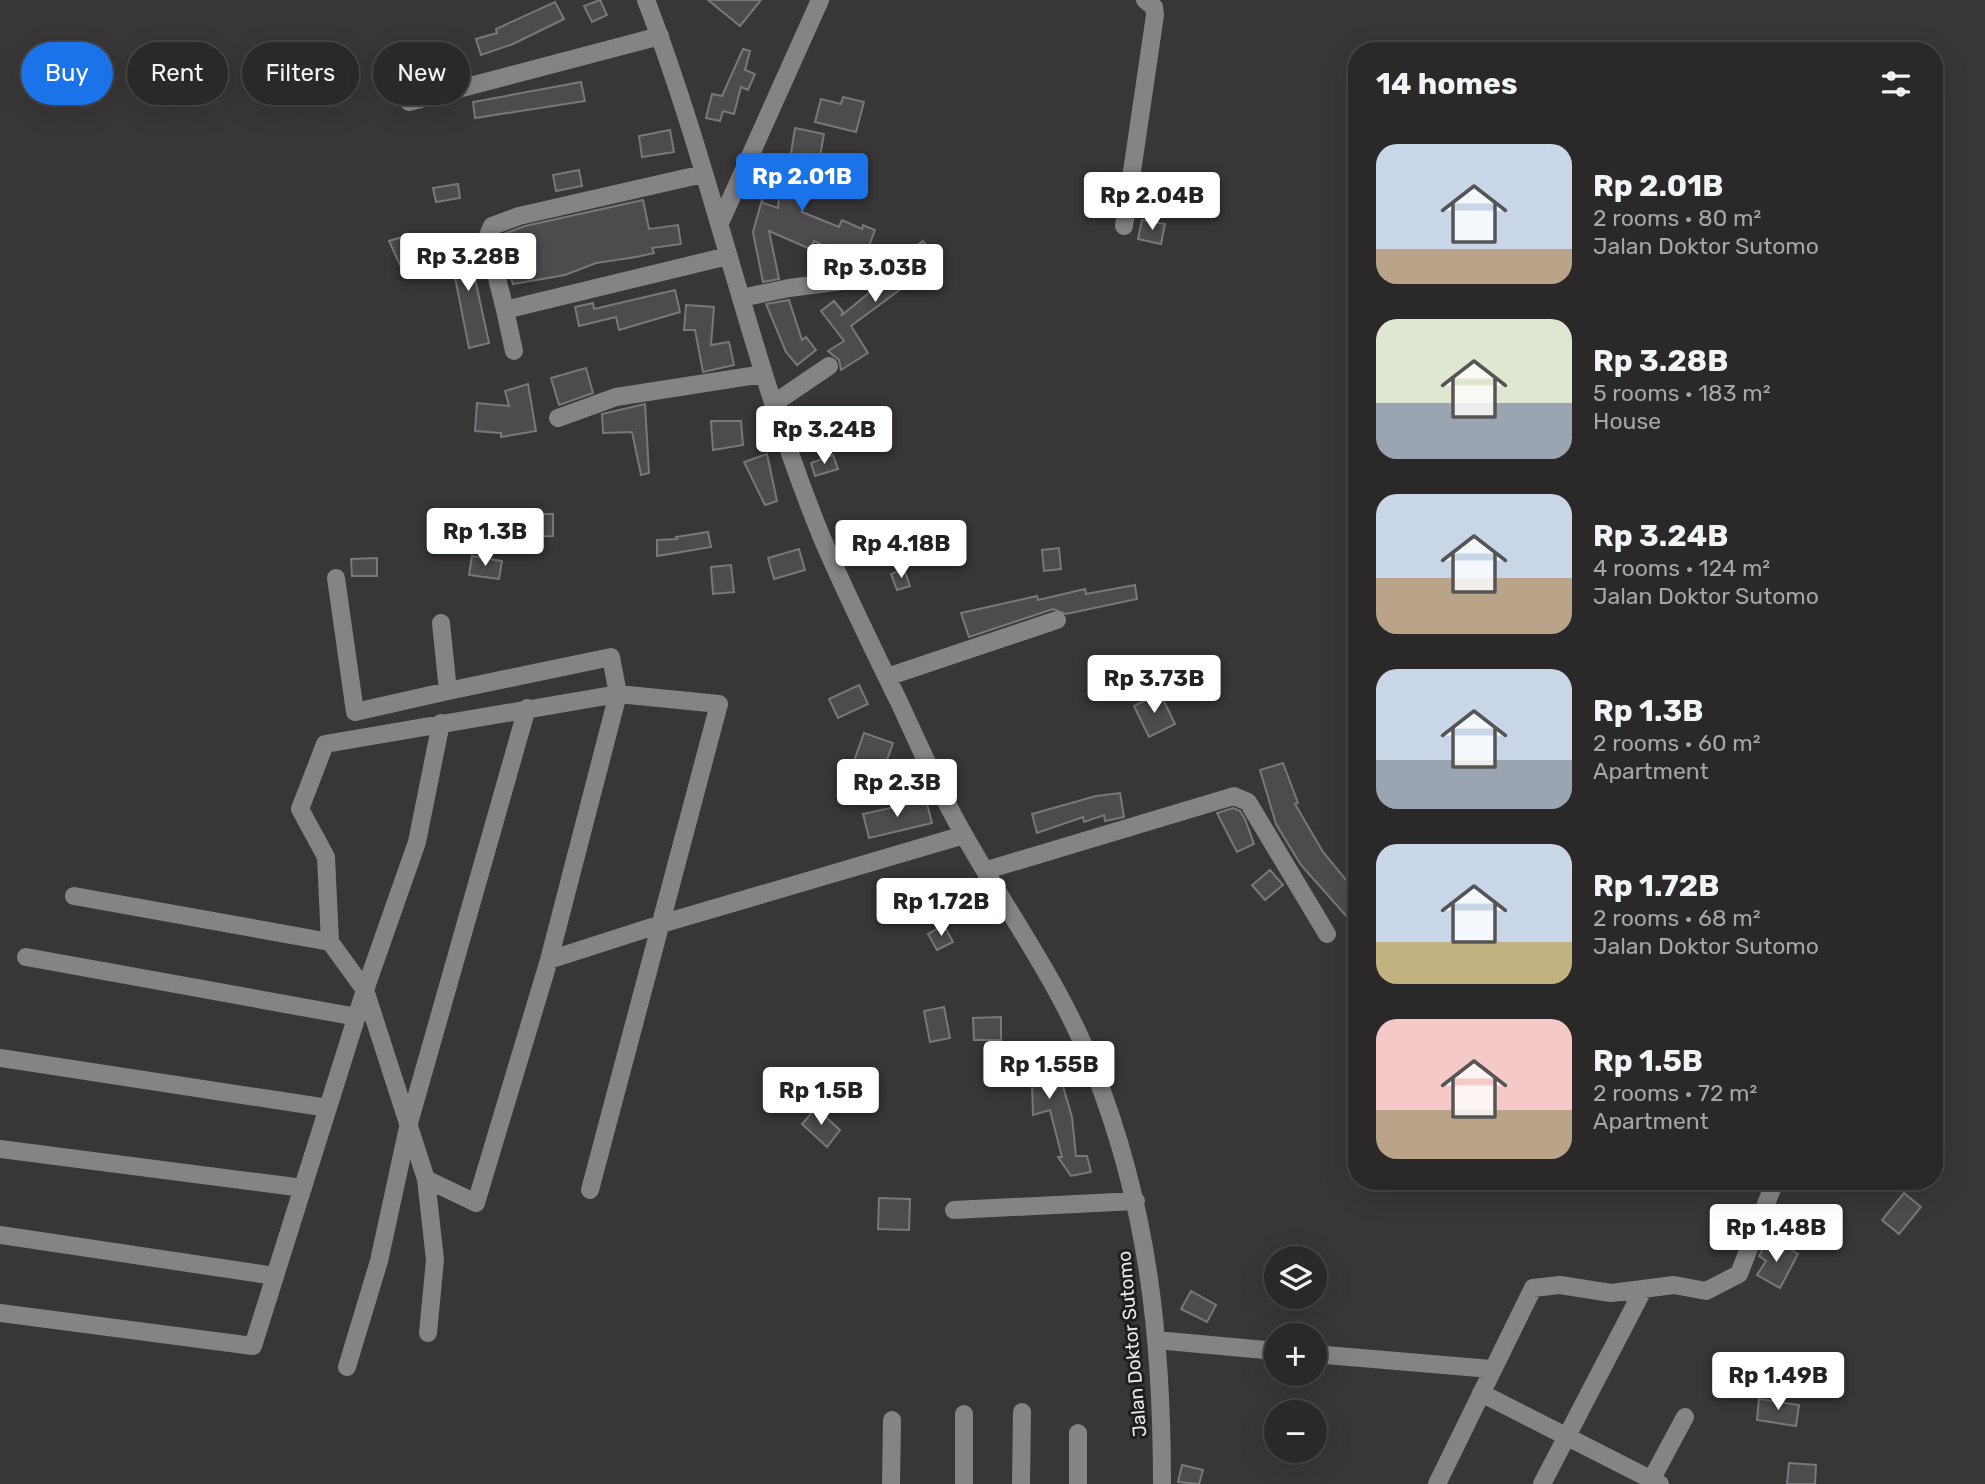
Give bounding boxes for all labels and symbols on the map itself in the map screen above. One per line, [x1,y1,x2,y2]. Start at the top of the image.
pin: Rp 2.01B [730,154,874,213]
pin: Rp 2.04B [1080,173,1224,232]
pin: Rp 3.28B [396,233,540,293]
pin: Rp 3.03B [803,244,947,304]
pin: Rp 3.24B [752,406,896,466]
pin: Rp 1.3B [420,508,550,568]
pin: Rp 4.18B [829,520,973,580]
pin: Rp 3.73B [1082,656,1226,715]
pin: Rp 2.3B [832,760,962,819]
pin: Rp 1.72B [869,878,1013,938]
pin: Rp 1.55B [977,1042,1121,1101]
pin: Rp 1.5B [756,1068,886,1127]
pin: Rp 1.48B [1704,1204,1848,1264]
street label: Jalan Doktor Sutomo [1112,1250,1152,1438]
pin: Rp 1.49B [1706,1352,1850,1412]

